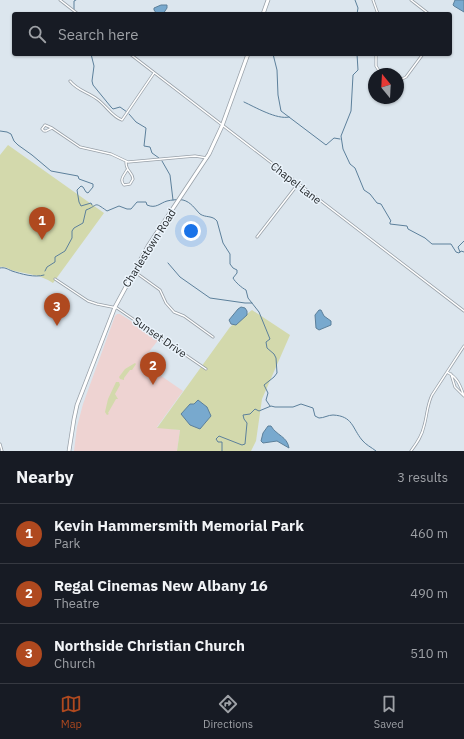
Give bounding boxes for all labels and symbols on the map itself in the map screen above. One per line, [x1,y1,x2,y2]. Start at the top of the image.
north arrow [368,68,404,104]
street label: Chapel Lane [268,159,324,207]
street label: Charlestown Road [119,206,179,290]
pin: 1 [29,207,55,240]
your location [181,221,201,241]
pin: 3 [44,293,70,326]
street label: Sunset Drive [130,313,190,361]
pin: 2 [140,352,166,385]

